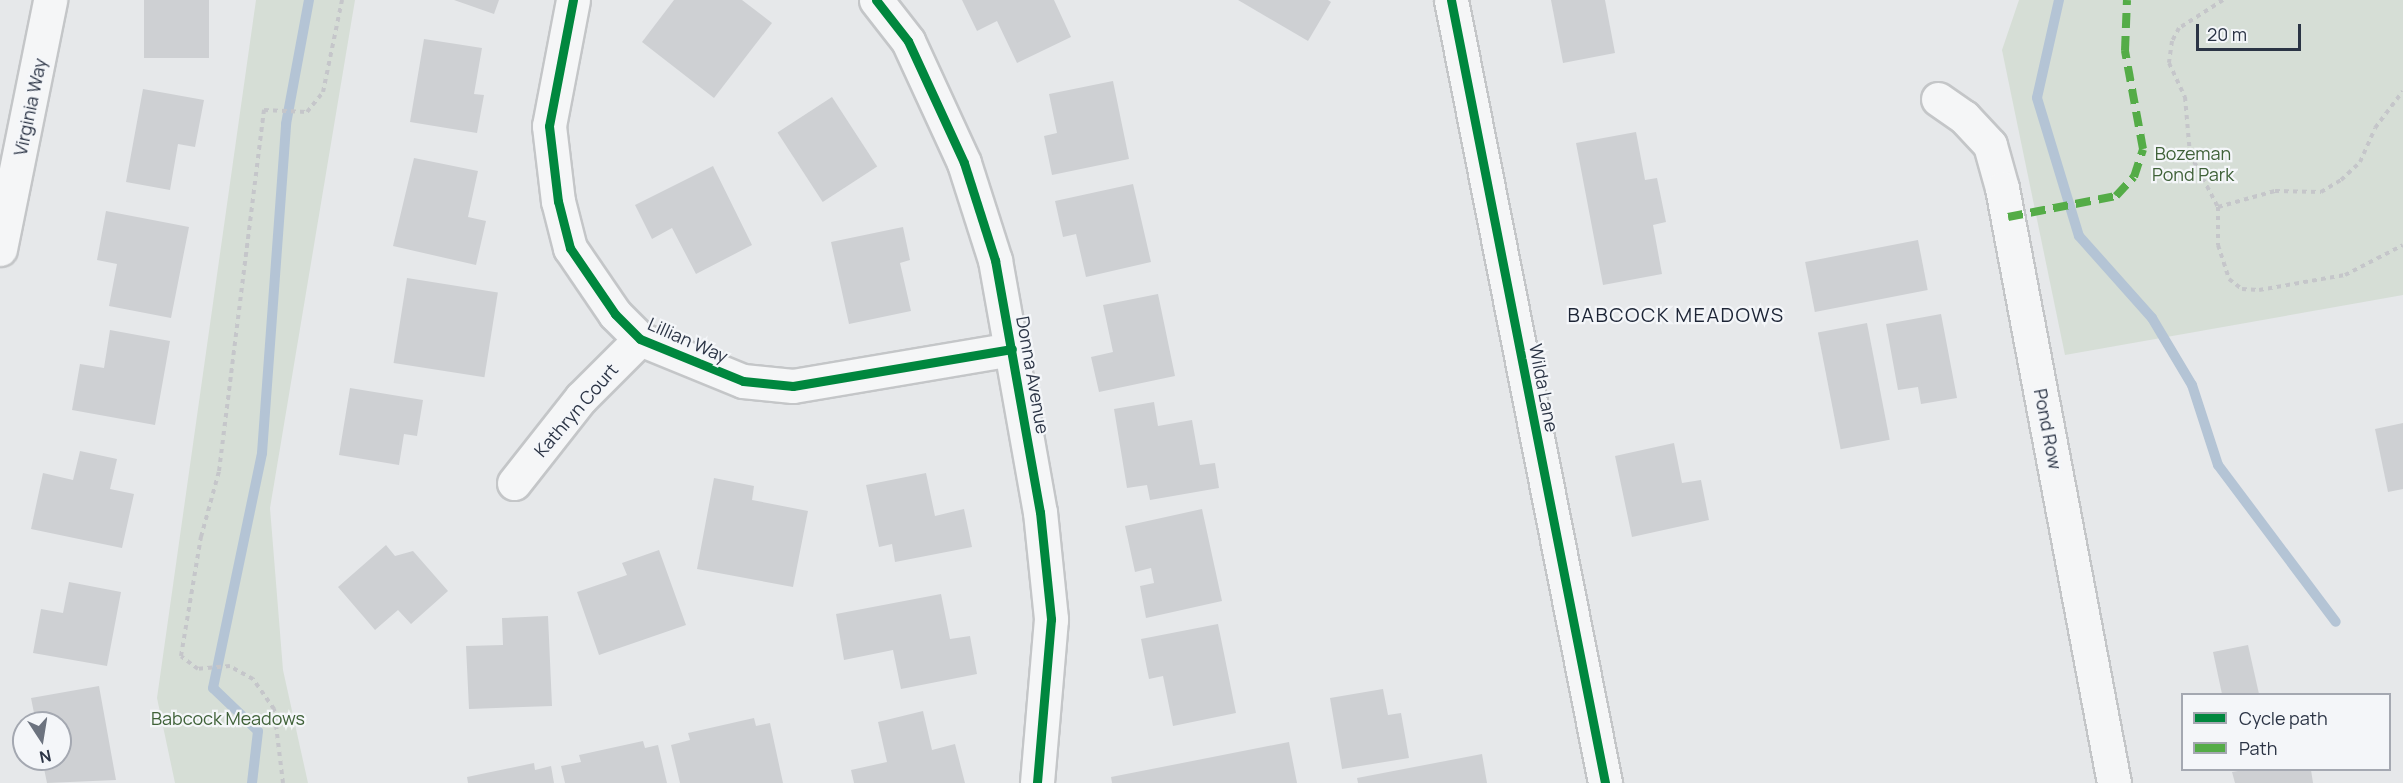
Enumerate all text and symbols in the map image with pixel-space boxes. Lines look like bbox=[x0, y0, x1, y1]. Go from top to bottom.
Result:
scale bar bbox=[2199, 12, 2304, 50]
text: 20 m bbox=[2207, 22, 2247, 46]
street label: Virginia Way bbox=[9, 56, 51, 158]
park label: Bozeman Pond Park bbox=[2152, 143, 2234, 186]
district label: BABCOCK MEADOWS bbox=[1567, 302, 1785, 326]
street label: Lillian Way bbox=[645, 313, 731, 367]
street label: Donna Avenue bbox=[1012, 314, 1054, 436]
street label: Wilda Lane bbox=[1525, 342, 1563, 434]
street label: Kathryn Court bbox=[530, 359, 622, 461]
street label: Pond Row bbox=[2030, 387, 2066, 471]
legend bbox=[2181, 693, 2391, 771]
text: Cycle path bbox=[2239, 706, 2328, 730]
park label: Babcock Meadows bbox=[151, 707, 305, 729]
north arrow bbox=[12, 711, 72, 771]
text: Path bbox=[2239, 736, 2277, 760]
text: N bbox=[37, 745, 53, 769]

